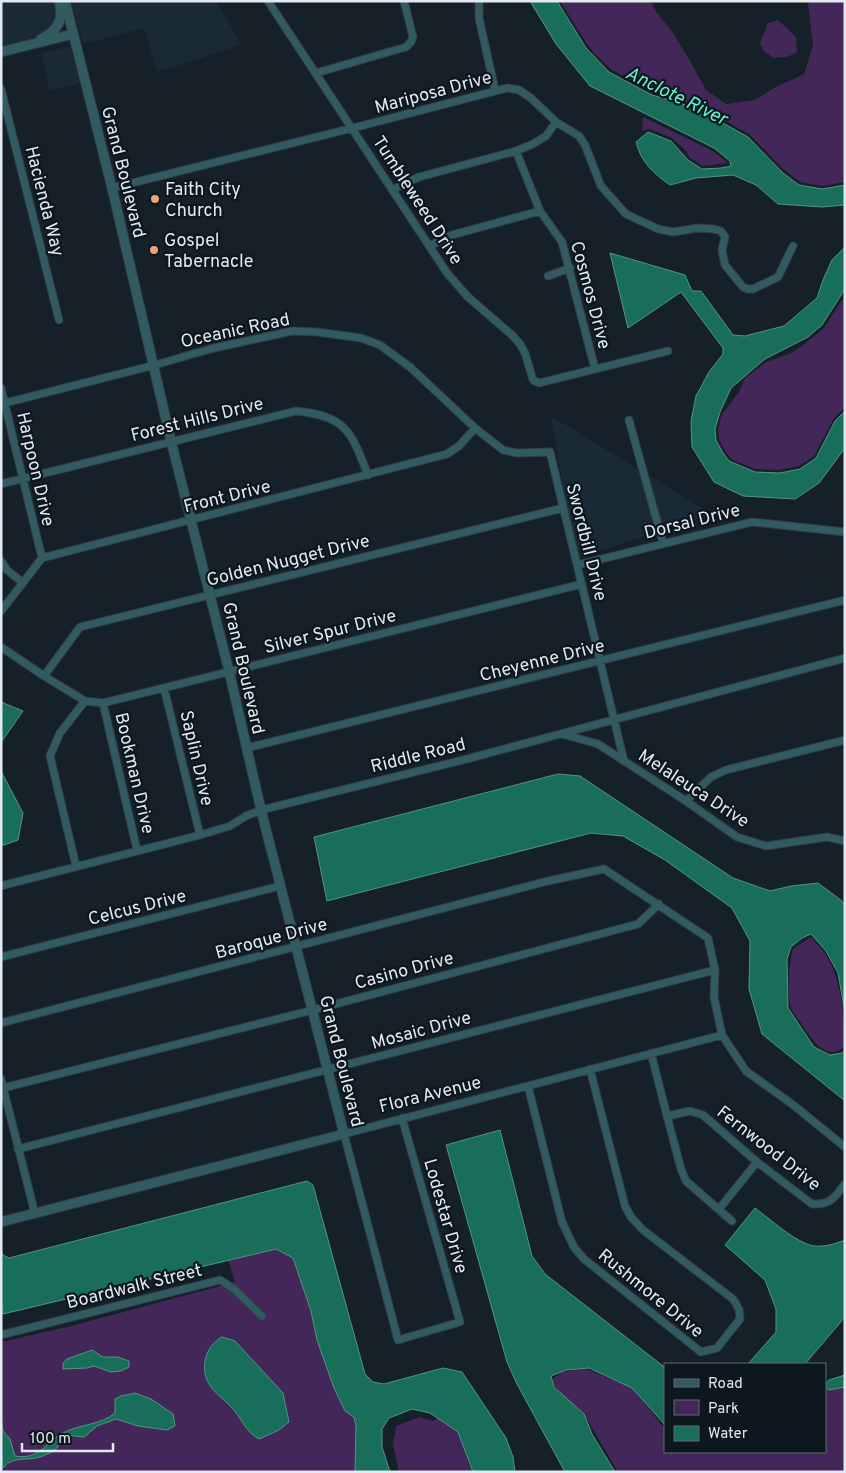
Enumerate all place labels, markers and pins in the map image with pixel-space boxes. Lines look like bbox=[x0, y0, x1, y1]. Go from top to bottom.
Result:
place label: Faith City Church bbox=[165, 179, 241, 223]
marker: Faith City Church bbox=[149, 193, 161, 205]
place label: Gospel Tabernacle bbox=[164, 230, 253, 274]
marker: Gospel Tabernacle bbox=[148, 244, 160, 256]

